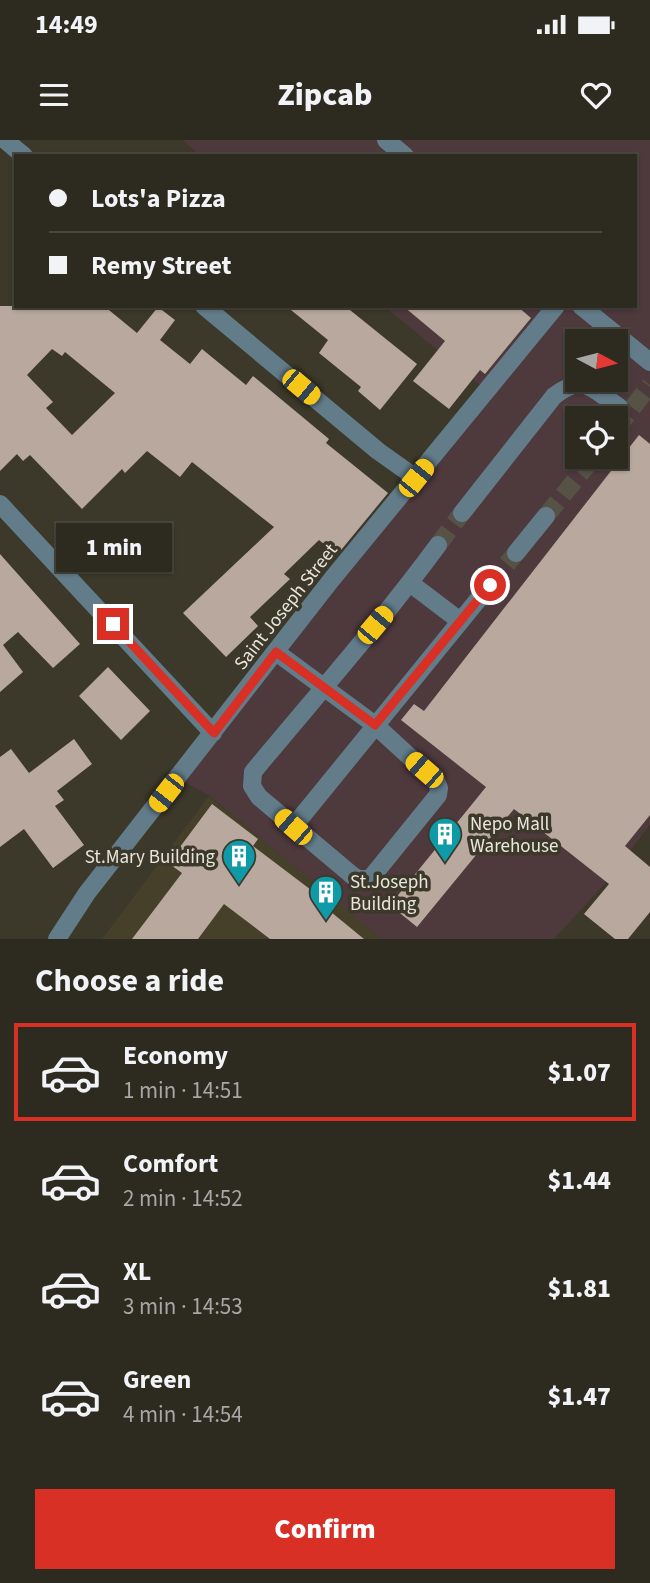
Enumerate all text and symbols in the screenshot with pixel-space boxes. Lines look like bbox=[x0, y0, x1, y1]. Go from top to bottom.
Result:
text: 14:49 bbox=[35, 6, 98, 43]
text: Zipcab bbox=[278, 72, 372, 118]
icon: menu bbox=[35, 76, 73, 114]
icon: heart bbox=[577, 76, 615, 114]
text: Lots'a Pizza bbox=[91, 180, 226, 217]
text: Remy Street bbox=[91, 247, 232, 284]
north arrow bbox=[565, 329, 628, 392]
map controls bbox=[565, 329, 628, 469]
car bbox=[279, 365, 324, 409]
button: locate bbox=[565, 406, 628, 469]
car bbox=[395, 455, 438, 501]
callout: 1 min bbox=[55, 522, 171, 572]
text: 1 min bbox=[86, 531, 142, 564]
street label: Saint Joseph Street bbox=[228, 537, 345, 676]
route start bbox=[474, 569, 506, 601]
car bbox=[354, 602, 397, 648]
route end bbox=[97, 608, 129, 640]
car bbox=[402, 748, 447, 792]
car bbox=[145, 770, 188, 816]
car bbox=[271, 805, 316, 849]
place label: Nepo Mall Warehouse bbox=[470, 811, 558, 860]
building icon: Nepo Mall Warehouse bbox=[426, 815, 464, 864]
building icon: St.Mary Building bbox=[220, 837, 258, 886]
place label: St.Mary Building bbox=[85, 844, 215, 871]
place label: St.Joseph Building bbox=[350, 869, 429, 918]
building icon: St.Joseph Building bbox=[307, 873, 345, 922]
text: Choose a ride bbox=[35, 958, 224, 1004]
text: Economy bbox=[123, 1037, 228, 1074]
icon: car bbox=[39, 1041, 102, 1104]
text: $1.07 bbox=[547, 1054, 611, 1091]
text: 1 min · 14:51 bbox=[123, 1074, 243, 1107]
text: Comfort bbox=[123, 1145, 218, 1182]
icon: car bbox=[39, 1149, 102, 1212]
text: $1.44 bbox=[547, 1162, 611, 1199]
text: 2 min · 14:52 bbox=[123, 1182, 243, 1215]
text: XL bbox=[123, 1253, 151, 1290]
icon: car bbox=[39, 1257, 102, 1320]
text: $1.81 bbox=[547, 1270, 611, 1307]
text: 3 min · 14:53 bbox=[123, 1290, 243, 1323]
text: Green bbox=[123, 1361, 191, 1398]
icon: car bbox=[39, 1365, 102, 1428]
text: $1.47 bbox=[547, 1378, 611, 1415]
text: 4 min · 14:54 bbox=[123, 1398, 243, 1431]
button: Confirm bbox=[35, 1489, 615, 1569]

